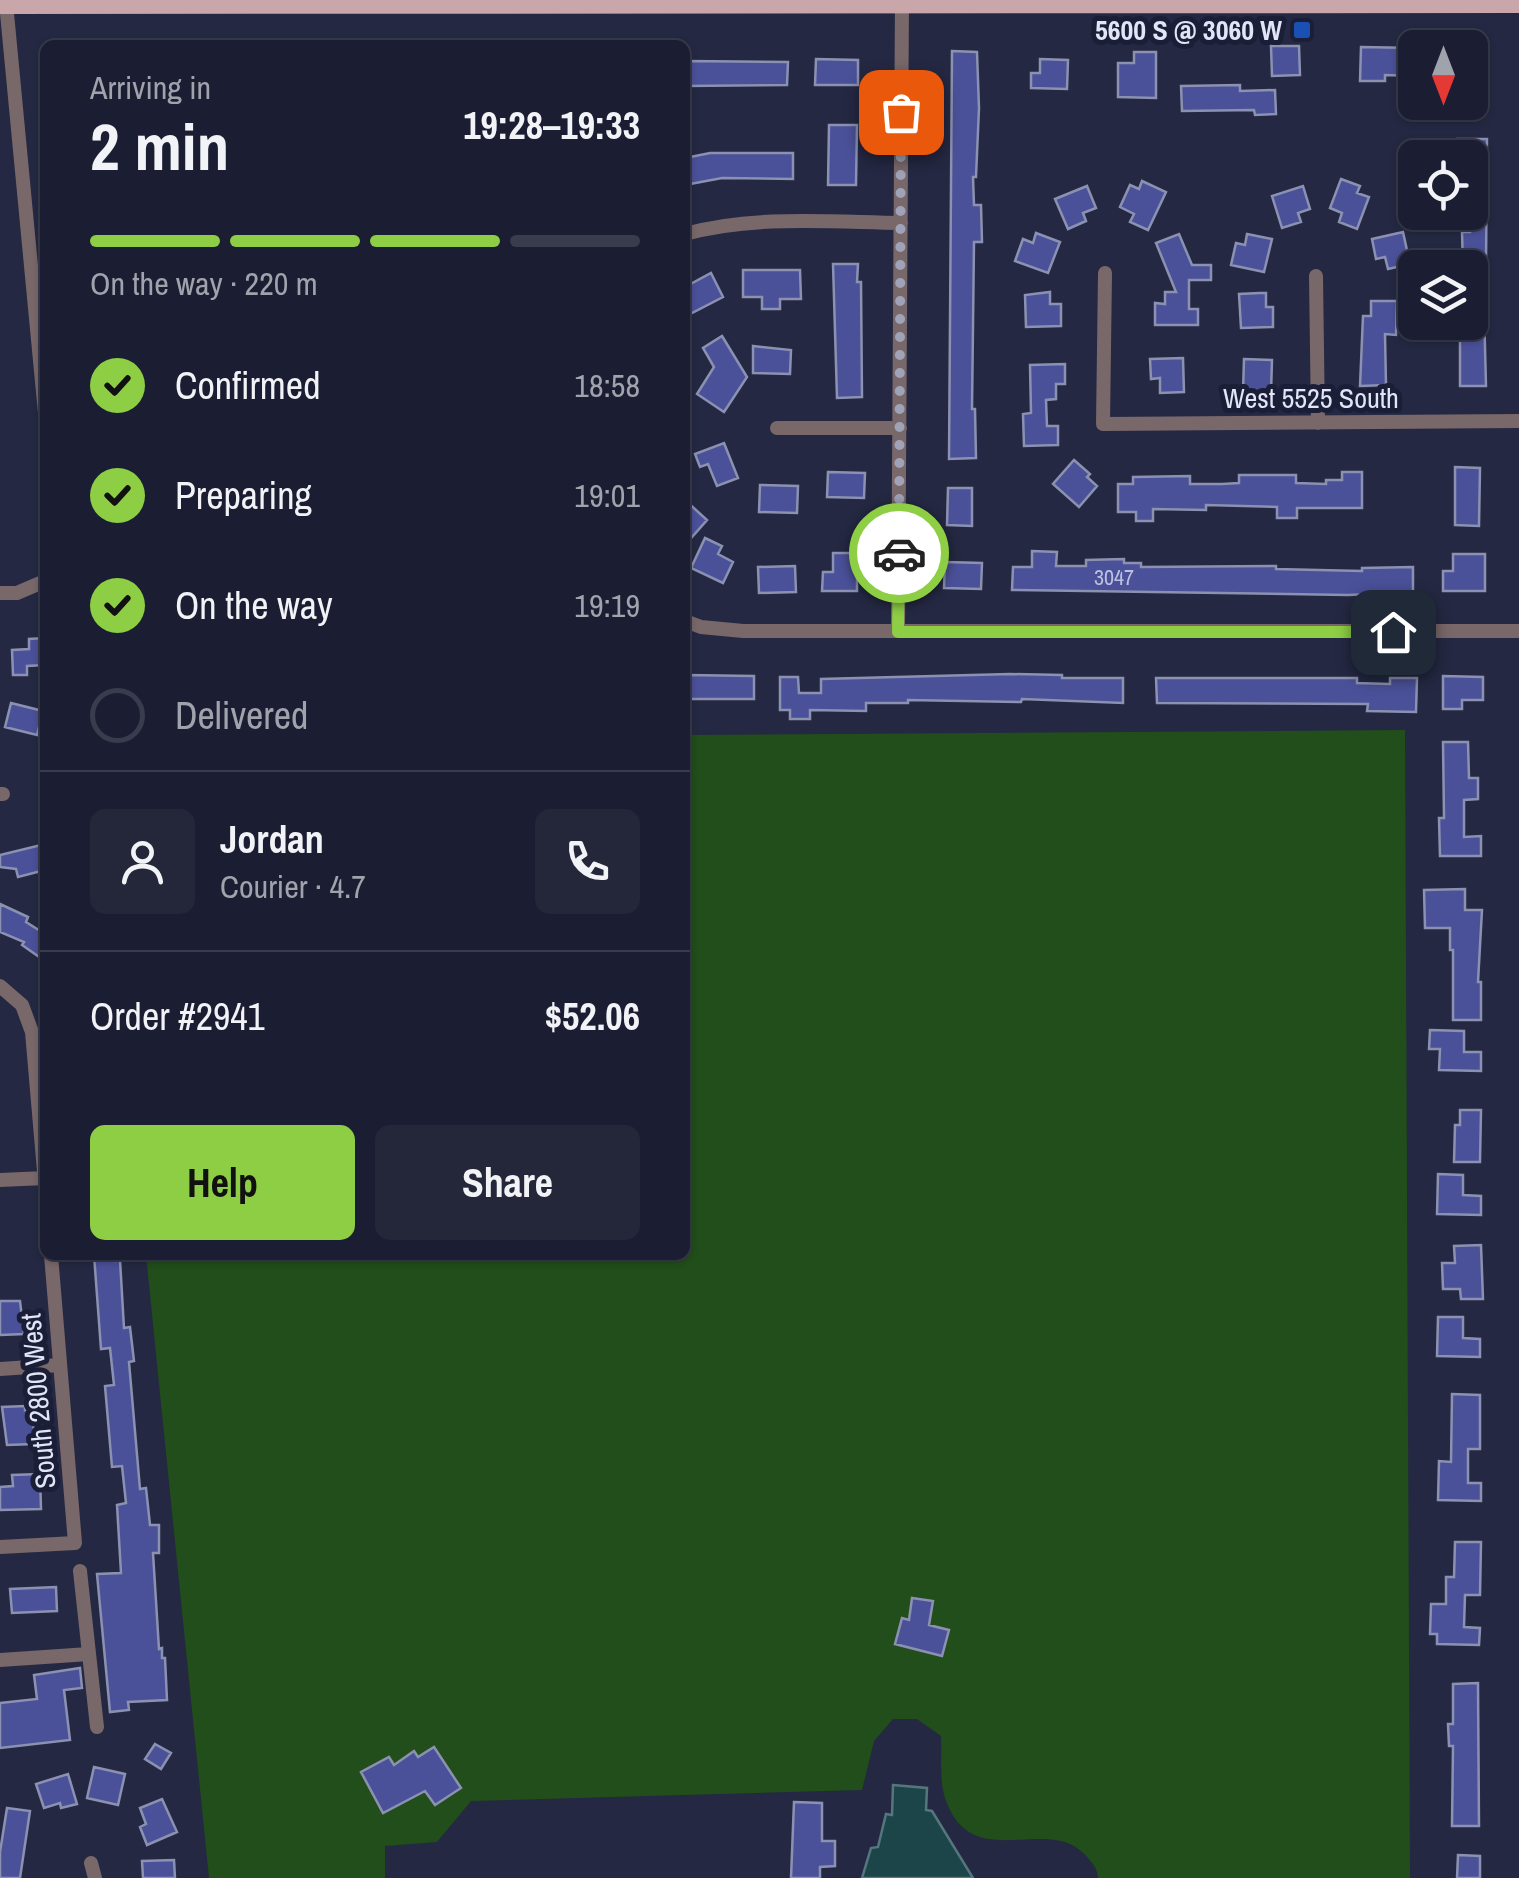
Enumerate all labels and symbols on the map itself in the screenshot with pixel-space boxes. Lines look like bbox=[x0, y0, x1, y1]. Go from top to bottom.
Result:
place label: 5600 S @ 3060 W bbox=[1095, 11, 1282, 49]
marker: 5600 S @ 3060 W bbox=[1291, 19, 1313, 41]
north arrow bbox=[1398, 30, 1488, 120]
pin bbox=[859, 70, 944, 155]
street label: West 5525 South bbox=[1223, 379, 1399, 417]
courier bbox=[849, 503, 949, 603]
house number: 3047 bbox=[1094, 562, 1134, 592]
pin bbox=[1351, 590, 1436, 675]
street label: South 2800 West bbox=[11, 1312, 65, 1490]

